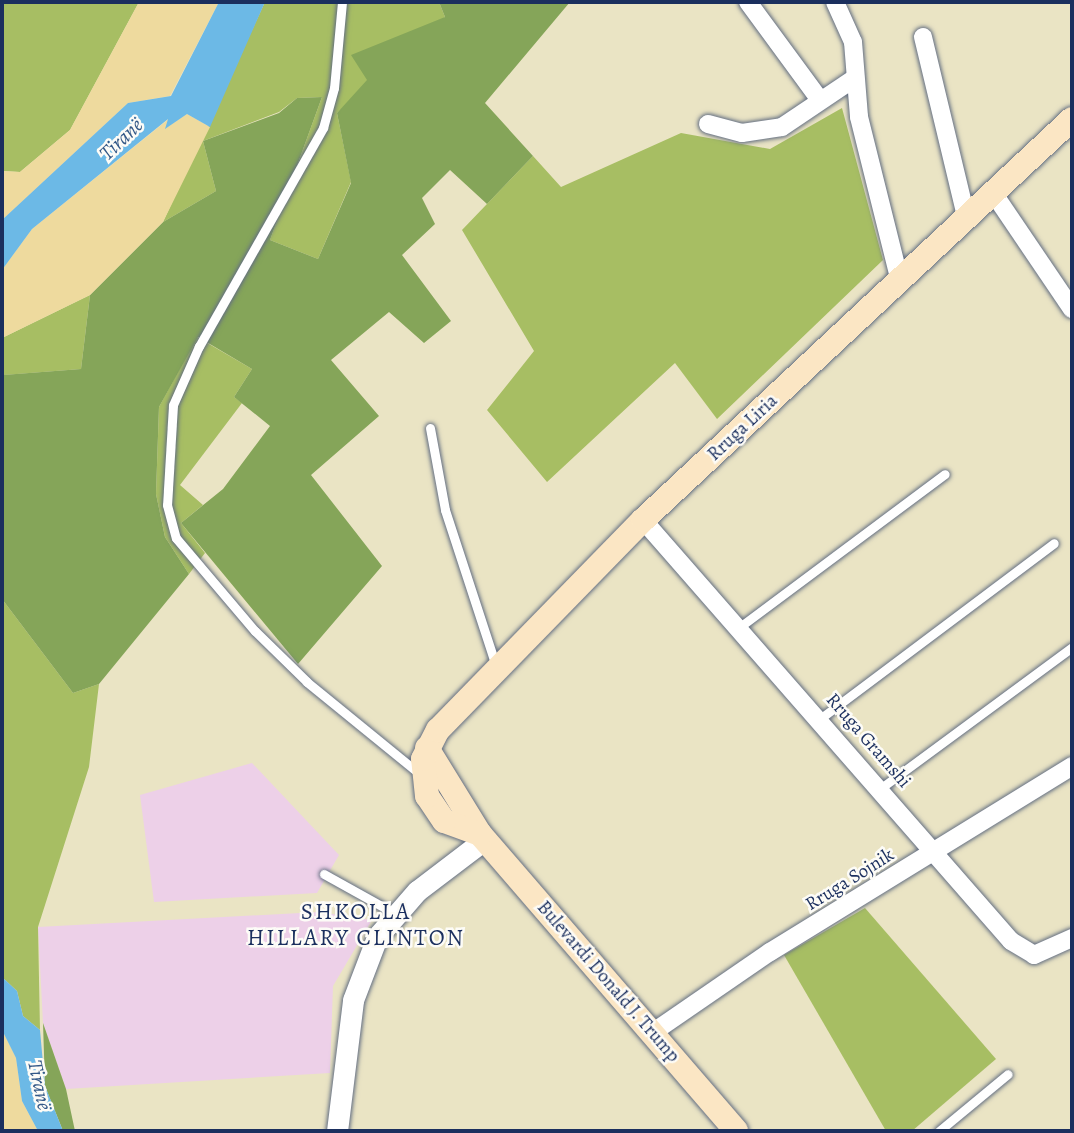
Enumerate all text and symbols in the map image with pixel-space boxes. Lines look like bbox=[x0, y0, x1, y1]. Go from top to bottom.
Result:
water label: Tiranë bbox=[94, 112, 148, 166]
street label: Rruga Liria bbox=[703, 390, 783, 466]
street label: Rruga Gramshi bbox=[821, 689, 915, 793]
street label: Rruga Sojnik bbox=[802, 844, 898, 916]
street label: Bulevardi Donald J. Trump bbox=[532, 897, 684, 1067]
district label: SHKOLLA HILLARY CLINTON bbox=[249, 898, 463, 952]
water label: Tiranë bbox=[22, 1058, 58, 1112]

